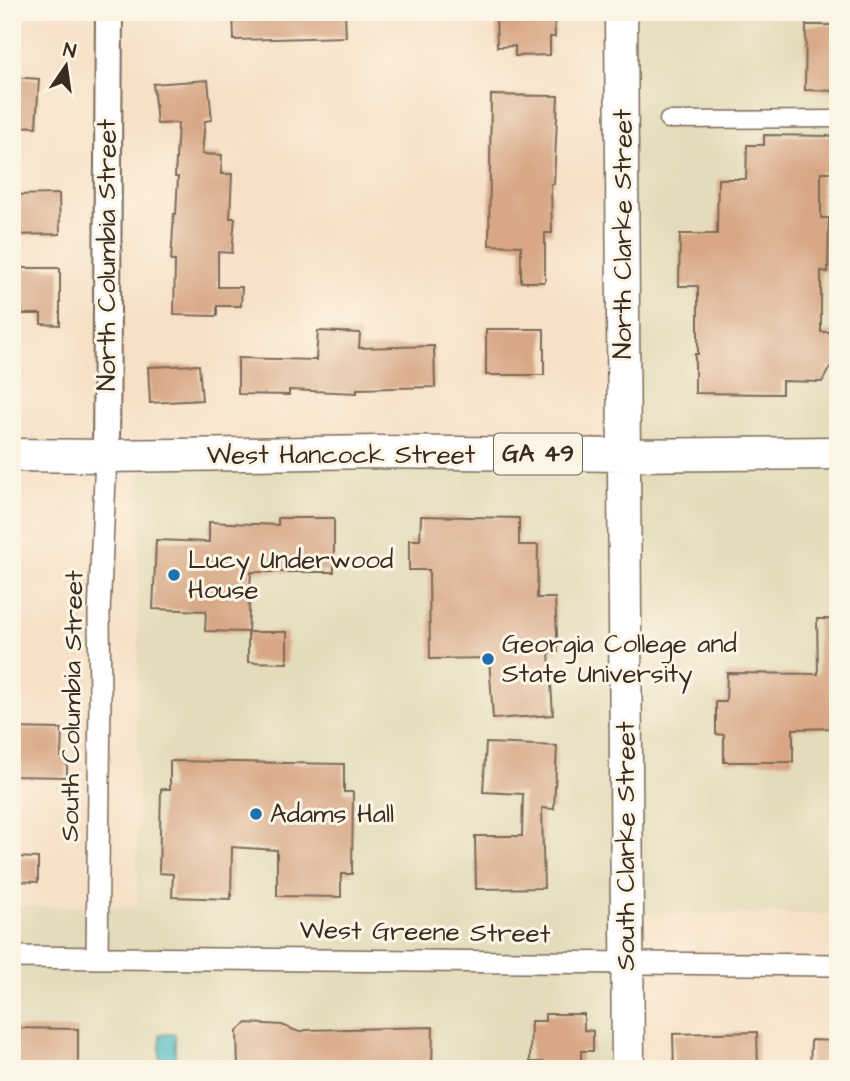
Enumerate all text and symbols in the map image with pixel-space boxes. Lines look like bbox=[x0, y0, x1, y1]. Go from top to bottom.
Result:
north arrow bbox=[32, 32, 102, 102]
text: N bbox=[61, 36, 78, 65]
street label: North Clarke Street bbox=[605, 109, 641, 359]
street label: North Columbia Street bbox=[89, 119, 125, 391]
road number: GA 49 bbox=[494, 434, 582, 475]
street label: West Hancock Street bbox=[207, 437, 476, 473]
place label: Lucy Underwood House bbox=[188, 542, 393, 608]
marker: Lucy Underwood House bbox=[166, 567, 182, 583]
street label: South Columbia Street bbox=[52, 570, 92, 842]
place label: Georgia College and State University bbox=[502, 626, 737, 694]
marker: Georgia College and State University bbox=[480, 651, 496, 667]
street label: South Clarke Street bbox=[608, 721, 644, 971]
place label: Adams Hall bbox=[270, 796, 394, 832]
marker: Adams Hall bbox=[248, 806, 264, 822]
street label: West Greene Street bbox=[299, 912, 551, 952]

